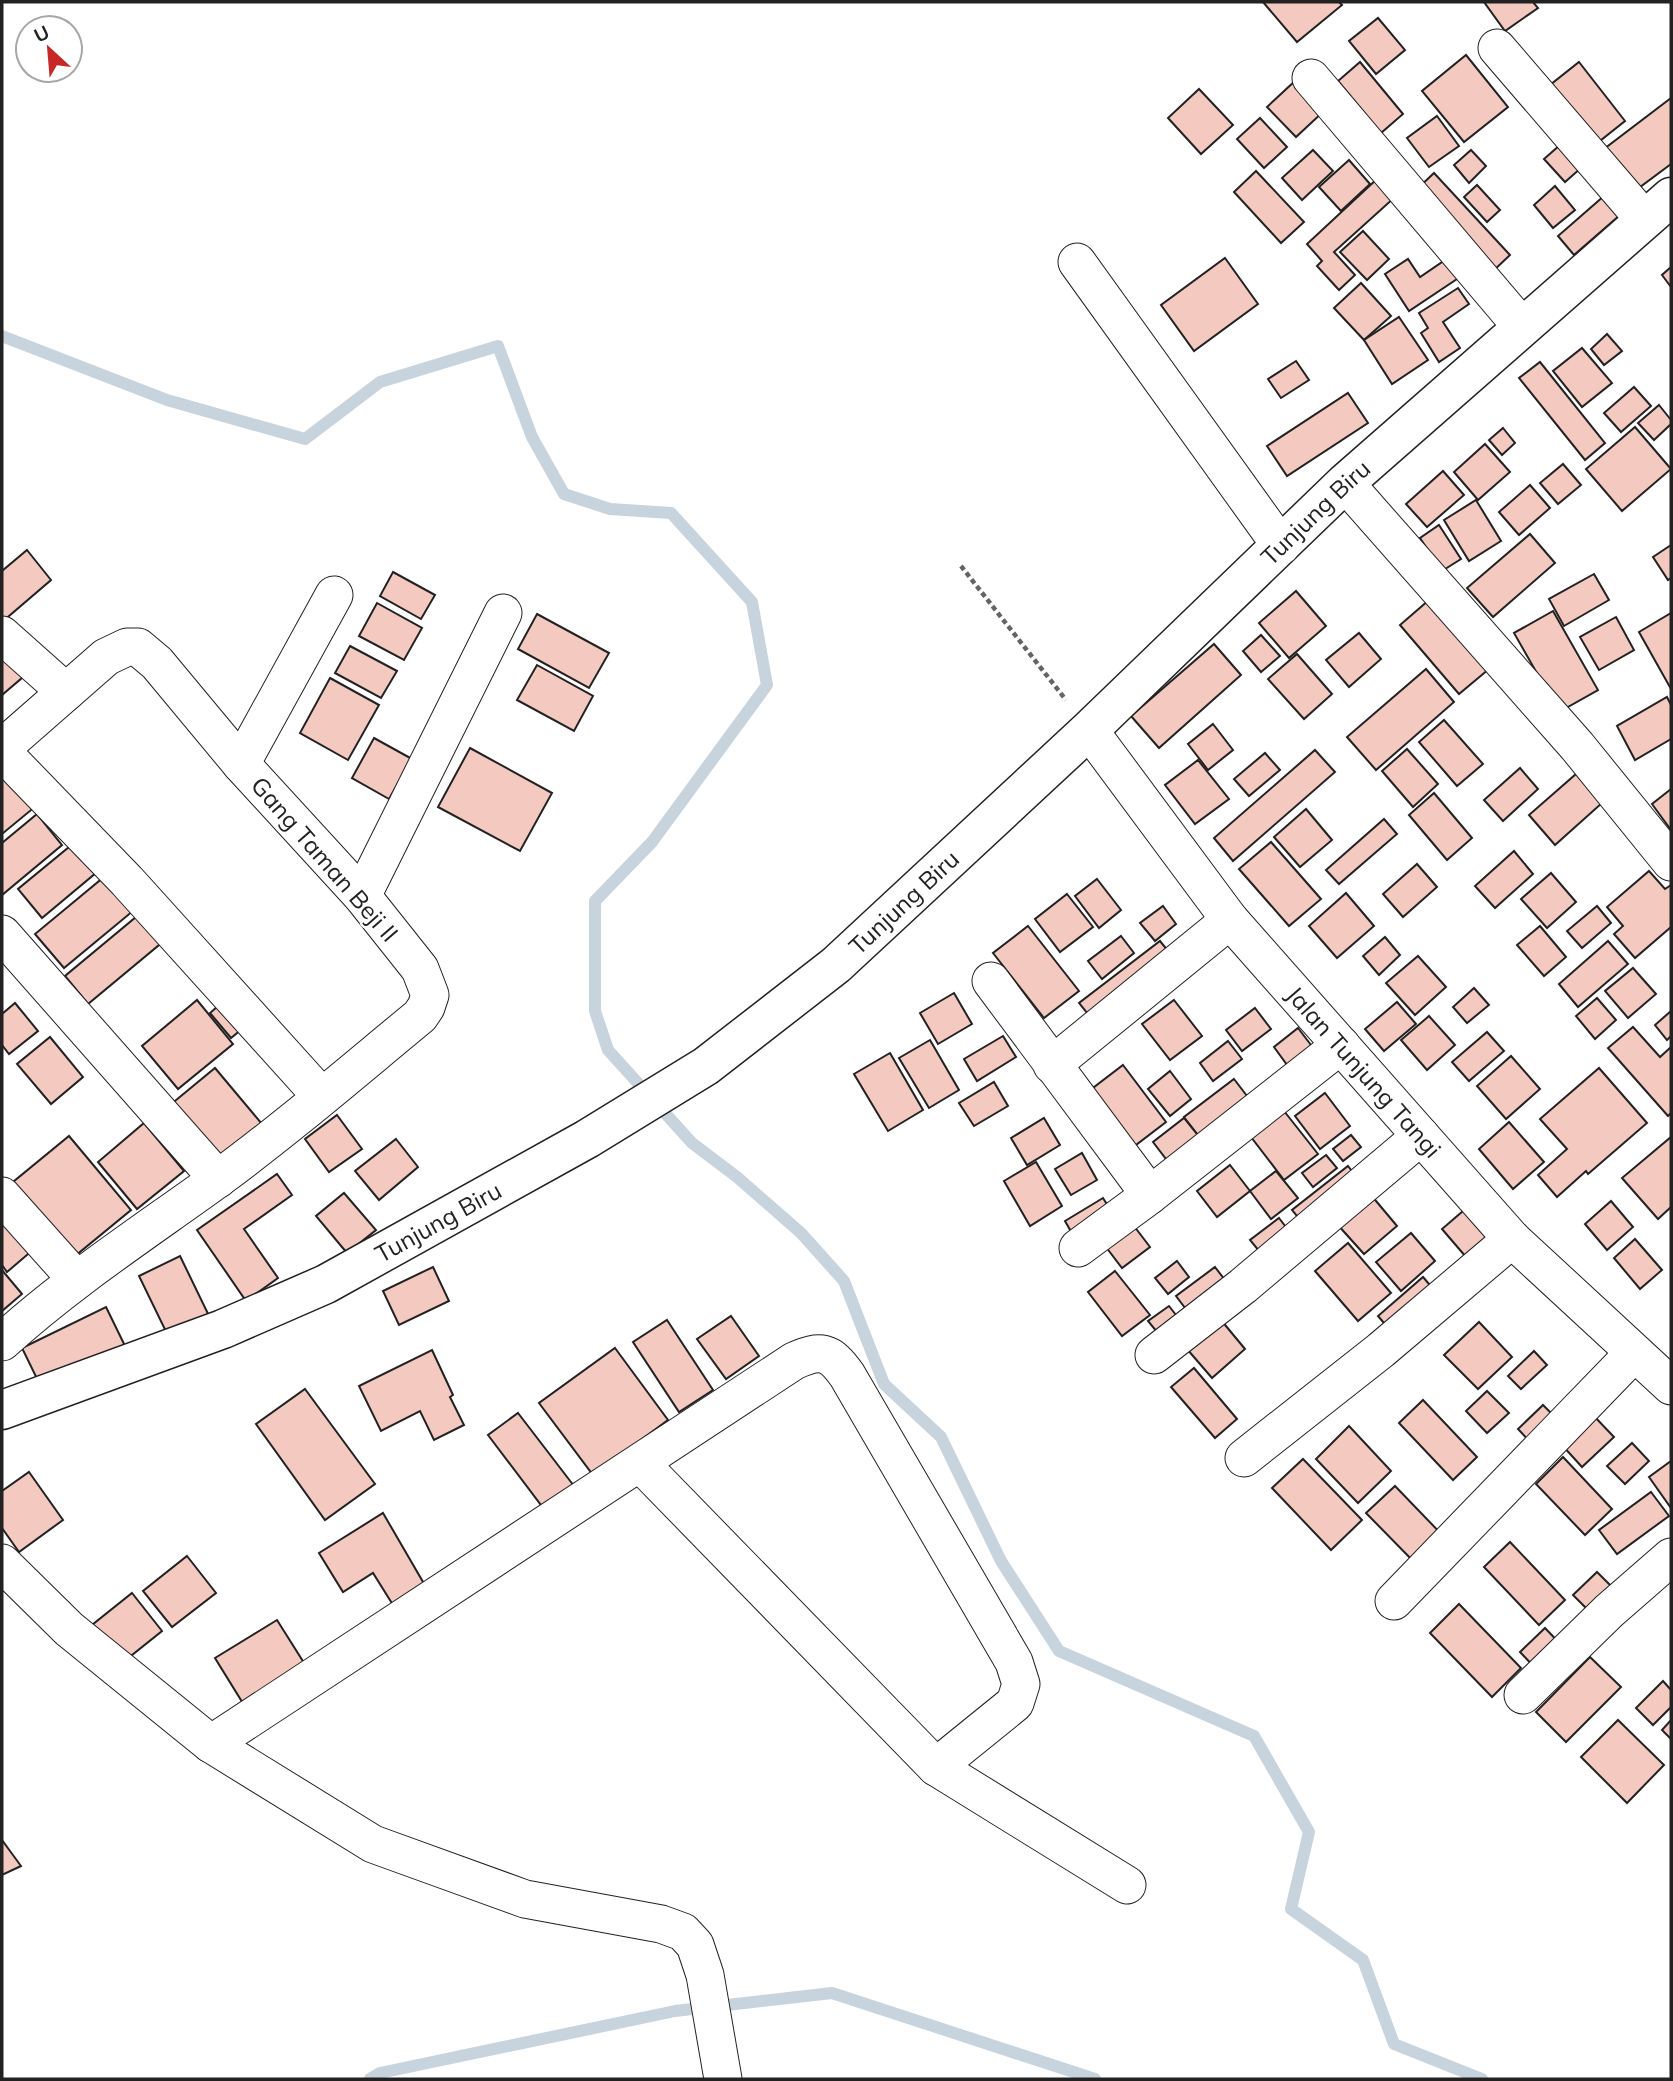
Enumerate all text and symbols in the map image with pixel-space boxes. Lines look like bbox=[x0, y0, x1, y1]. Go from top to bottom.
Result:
north arrow bbox=[14, 14, 84, 84]
text: U bbox=[30, 20, 53, 48]
street label: Tunjung Biru bbox=[1254, 453, 1376, 571]
street label: Gang Taman Beji II bbox=[245, 770, 405, 948]
street label: Tunjung Biru bbox=[842, 844, 965, 961]
street label: Jalan Tunjung Tangi bbox=[1280, 980, 1448, 1164]
street label: Tunjung Biru bbox=[370, 1175, 506, 1269]

